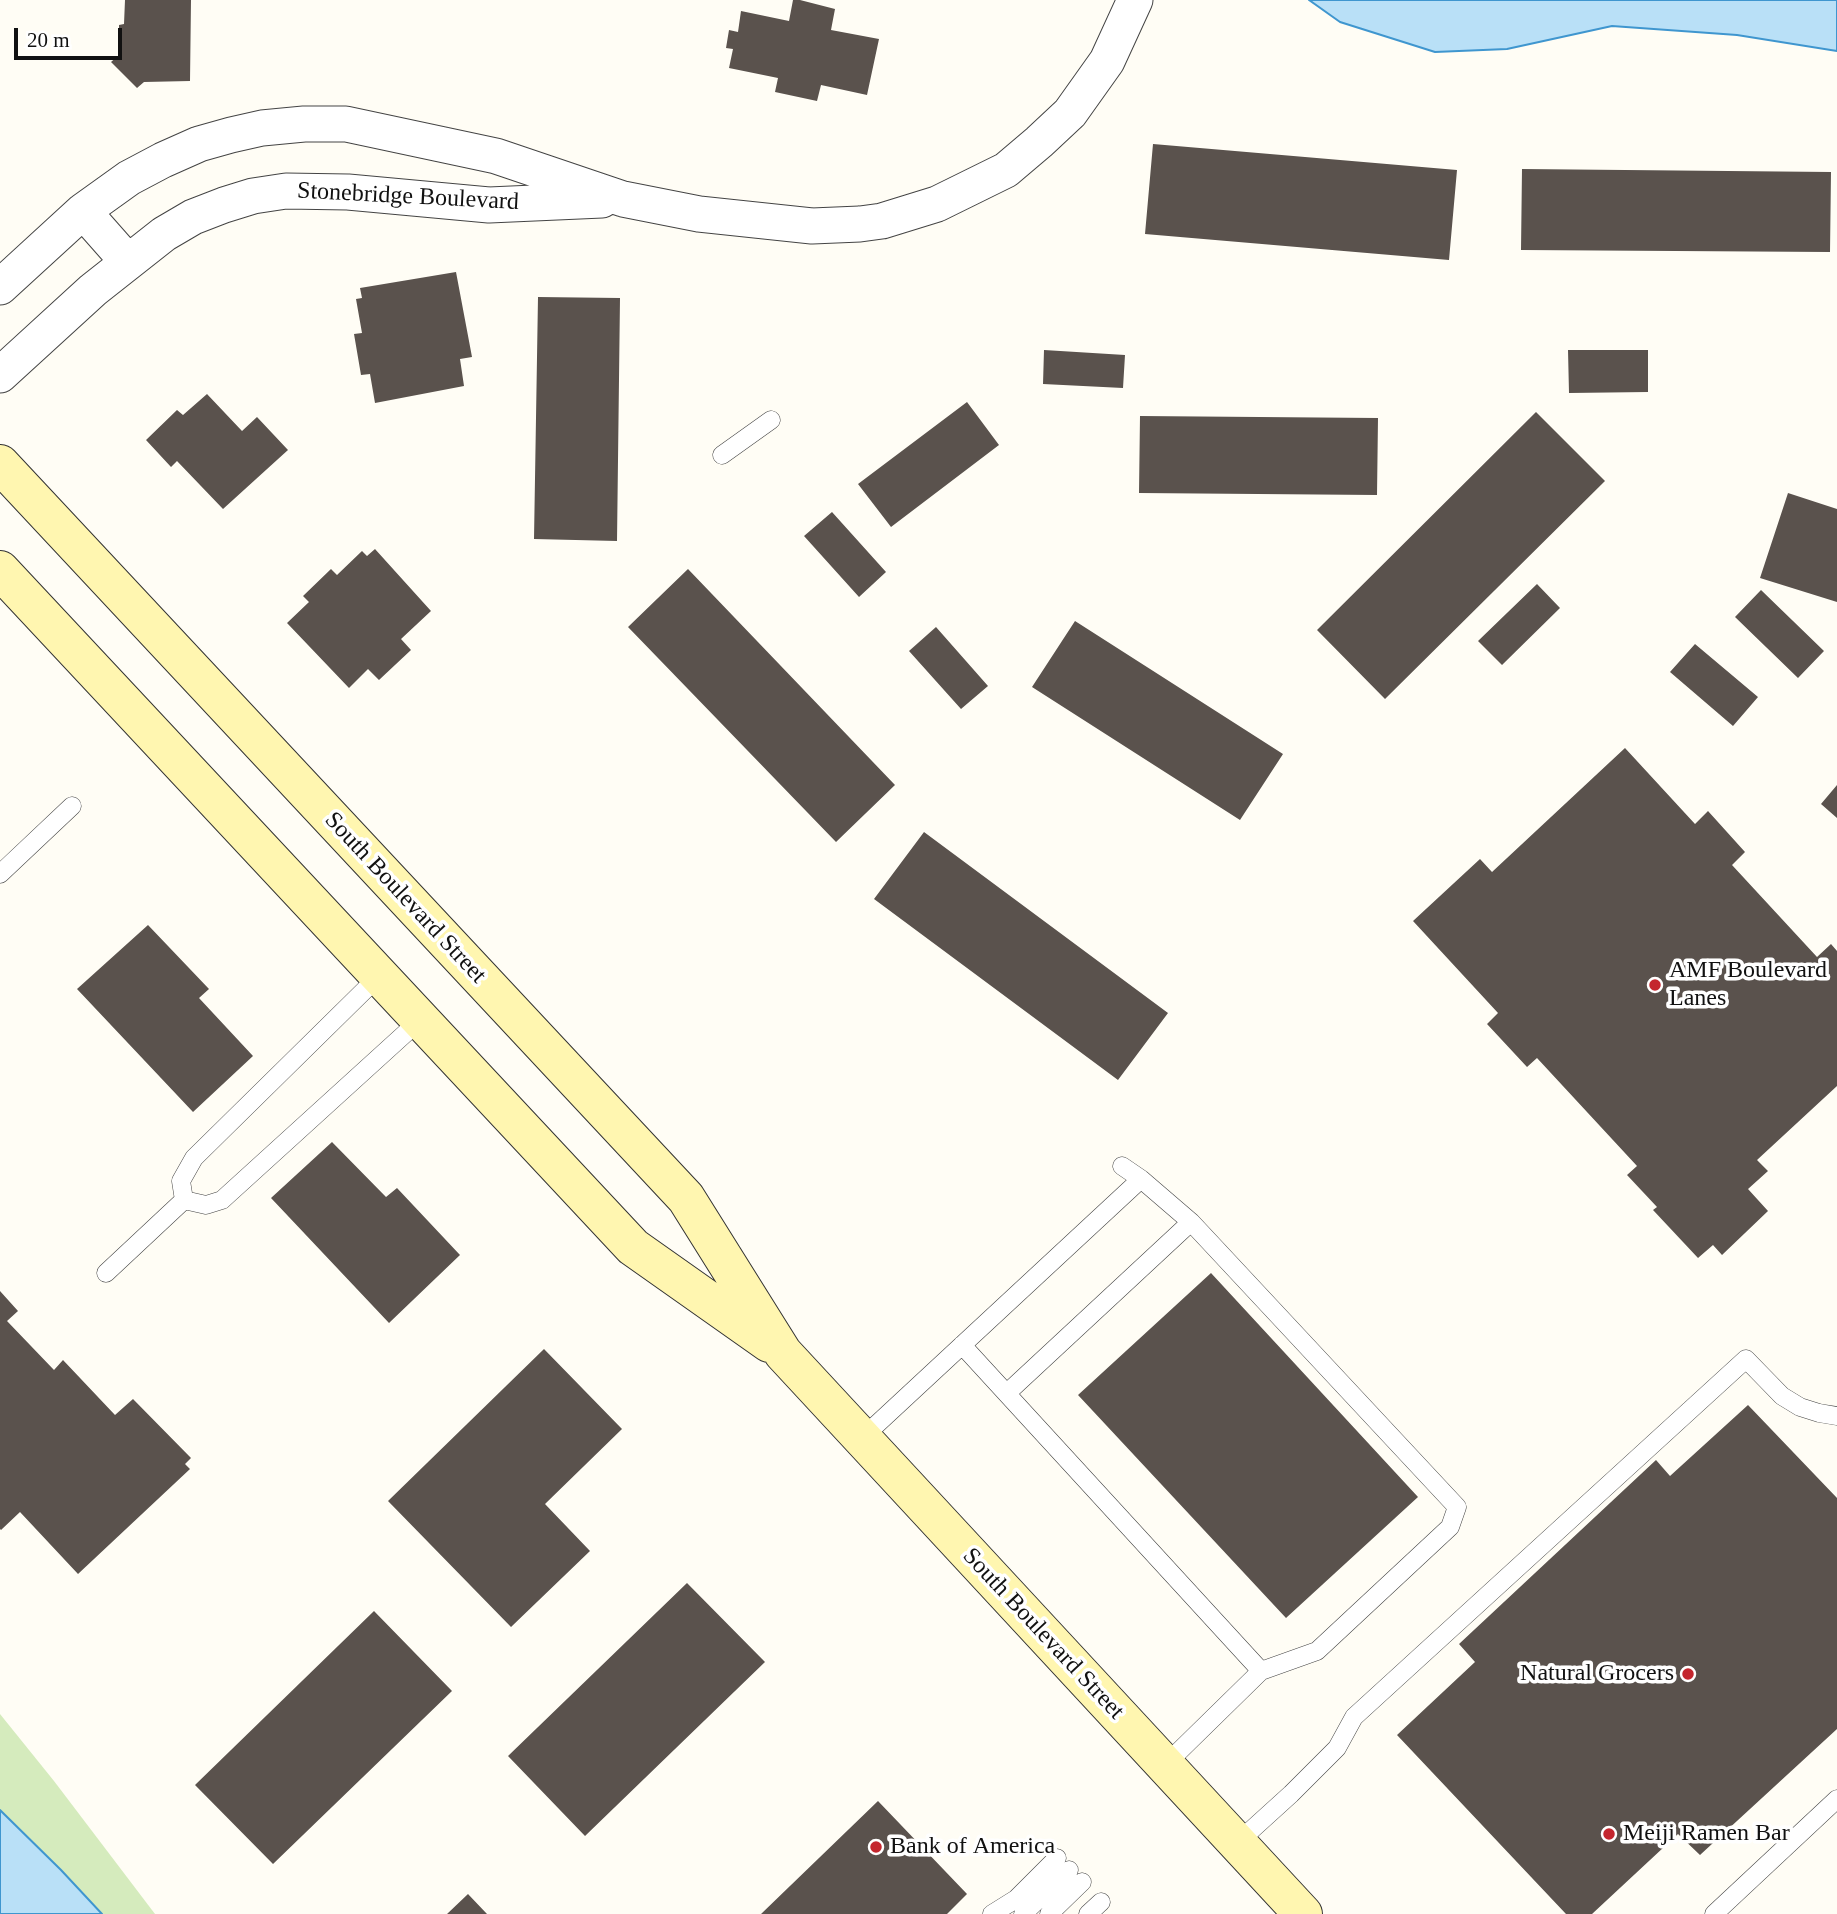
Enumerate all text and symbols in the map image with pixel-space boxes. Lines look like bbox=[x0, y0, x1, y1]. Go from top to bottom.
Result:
scale bar bbox=[18, 14, 126, 58]
text: 20 m bbox=[27, 28, 70, 52]
street label: Stonebridge Boulevard bbox=[296, 177, 520, 217]
street label: South Boulevard Street bbox=[318, 806, 492, 990]
place label: AMF Boulevard Lanes bbox=[1669, 957, 1827, 1013]
marker: AMF Boulevard Lanes bbox=[1647, 977, 1663, 993]
street label: South Boulevard Street bbox=[956, 1542, 1130, 1726]
place label: Natural Grocers bbox=[1520, 1660, 1674, 1688]
marker: Natural Grocers bbox=[1680, 1666, 1696, 1682]
place label: Meiji Ramen Bar bbox=[1623, 1820, 1790, 1848]
marker: Meiji Ramen Bar bbox=[1601, 1826, 1617, 1842]
place label: Bank of America bbox=[890, 1833, 1055, 1861]
marker: Bank of America bbox=[868, 1839, 884, 1855]

